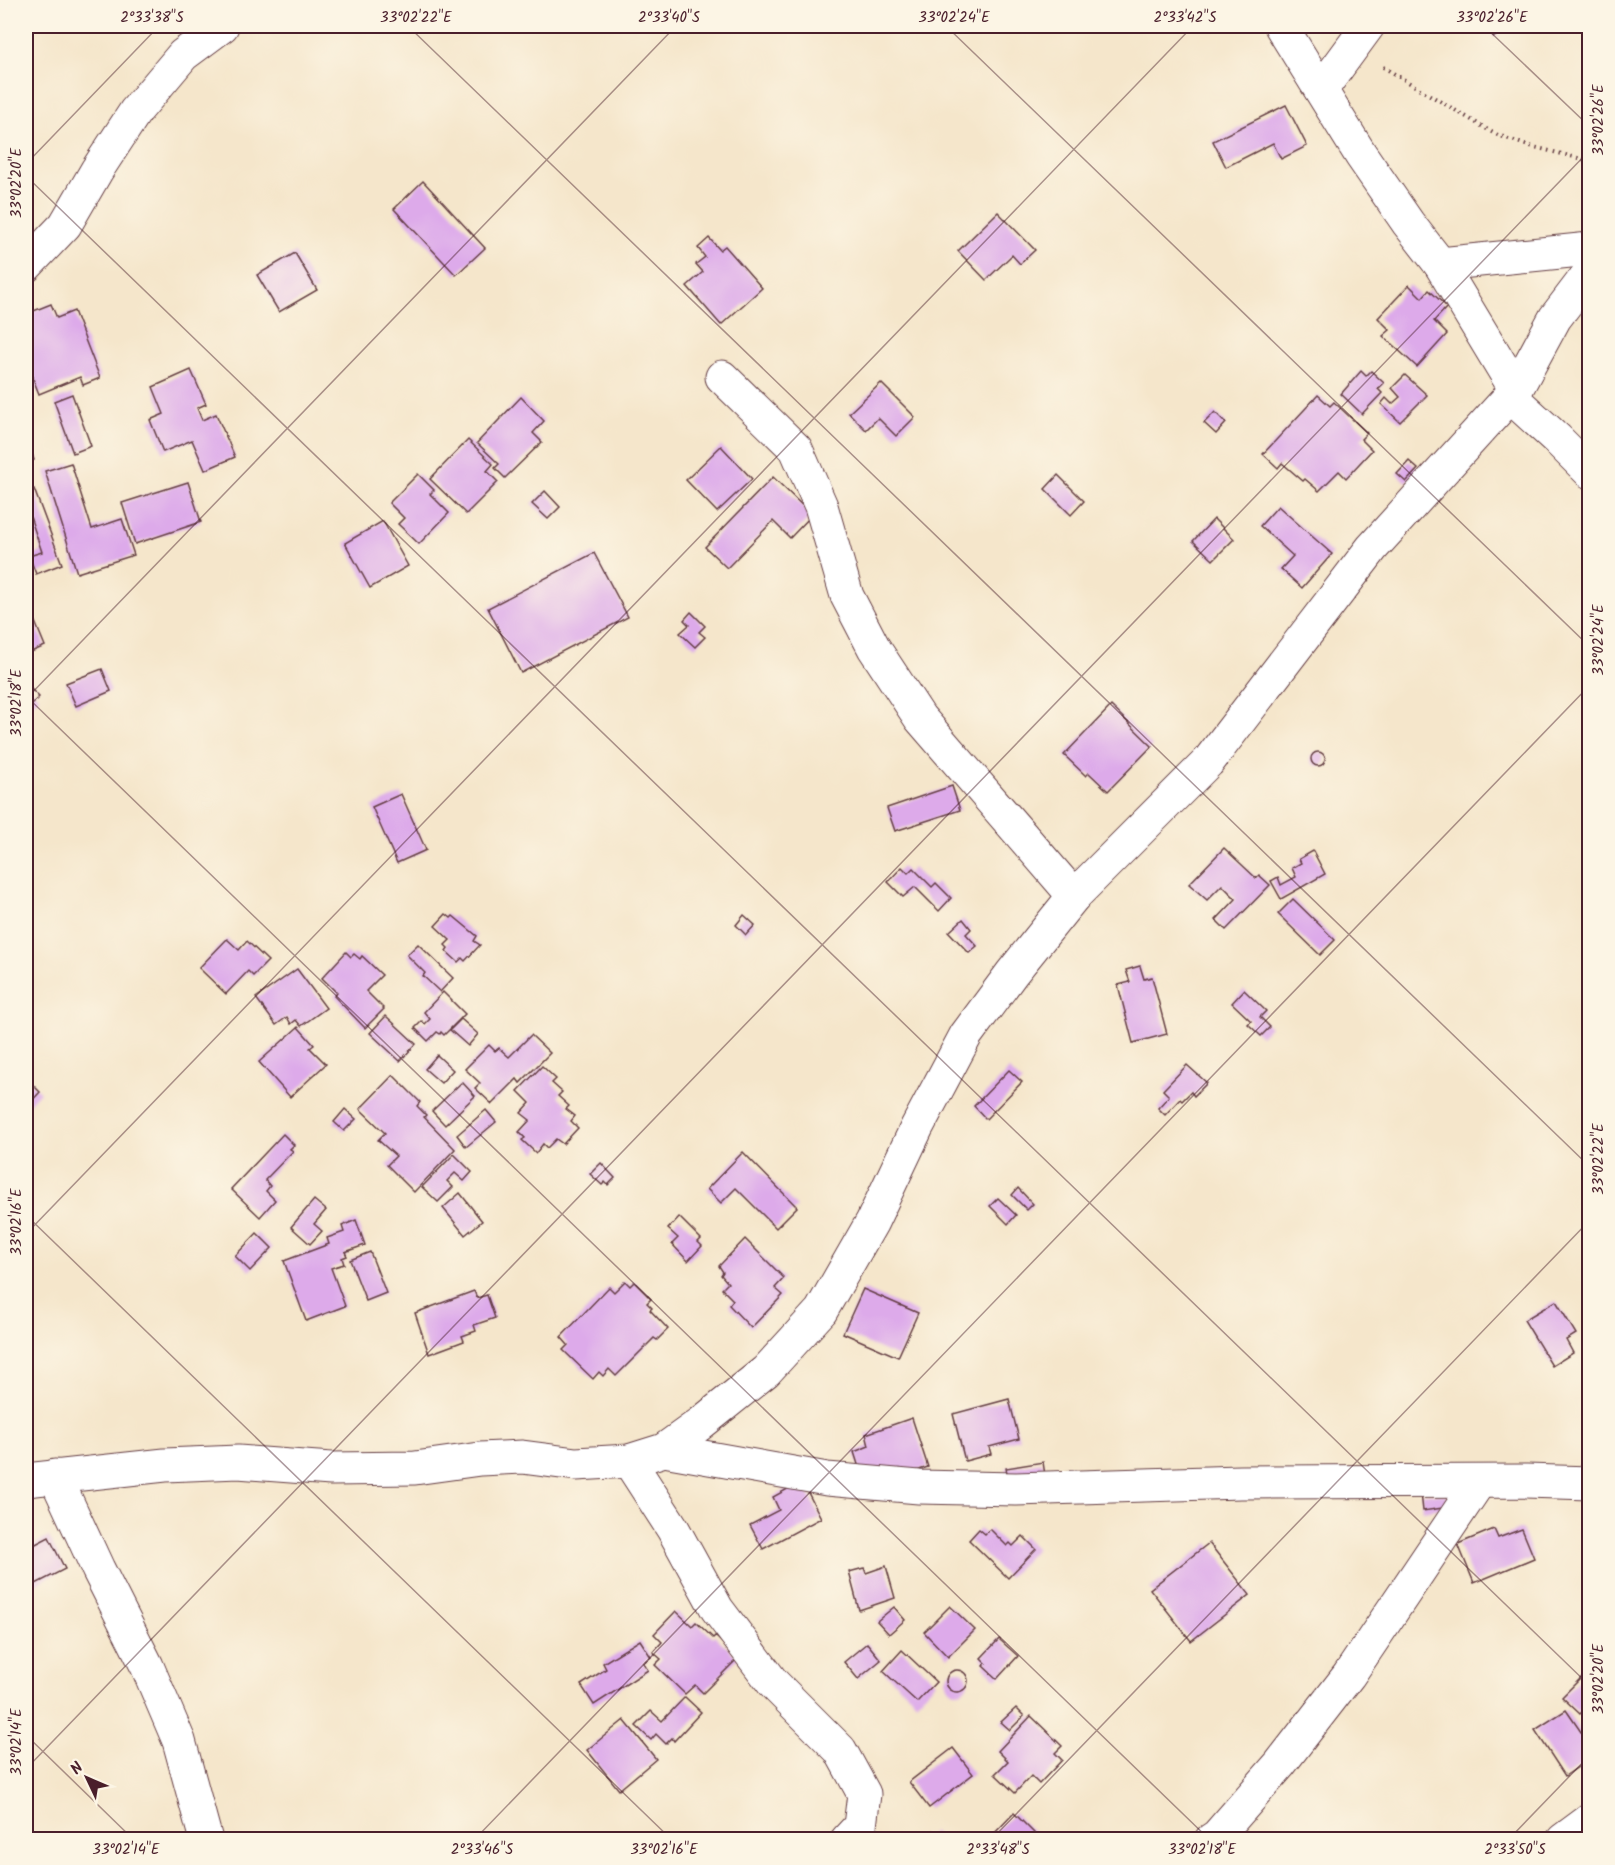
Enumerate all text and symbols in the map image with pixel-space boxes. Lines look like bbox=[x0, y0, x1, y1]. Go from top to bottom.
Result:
text: 2°33'38"S bbox=[120, 6, 184, 30]
text: 33°02'22"E bbox=[380, 6, 453, 30]
text: 2°33'40"S bbox=[638, 6, 700, 30]
text: 33°02'24"E bbox=[918, 6, 991, 30]
text: 2°33'42"S bbox=[1153, 6, 1217, 30]
text: 33°02'26"E bbox=[1456, 6, 1529, 30]
text: 33°02'26"E bbox=[1587, 83, 1611, 156]
text: 33°02'20"E bbox=[5, 146, 29, 218]
text: 33°02'24"E bbox=[1587, 603, 1611, 676]
text: 33°02'18"E bbox=[5, 668, 29, 737]
text: 33°02'22"E bbox=[1587, 1122, 1611, 1195]
text: 33°02'16"E bbox=[5, 1187, 29, 1256]
text: 33°02'20"E bbox=[1587, 1642, 1611, 1714]
text: 33°02'14"E bbox=[5, 1707, 29, 1776]
north arrow bbox=[57, 1748, 117, 1808]
text: N bbox=[65, 1756, 90, 1781]
text: 33°02'14"E bbox=[92, 1838, 161, 1862]
text: 2°33'46"S bbox=[451, 1838, 513, 1862]
text: 33°02'16"E bbox=[630, 1838, 699, 1862]
text: 2°33'48"S bbox=[966, 1838, 1030, 1862]
text: 33°02'18"E bbox=[1168, 1838, 1237, 1862]
text: 2°33'50"S bbox=[1484, 1838, 1546, 1862]

